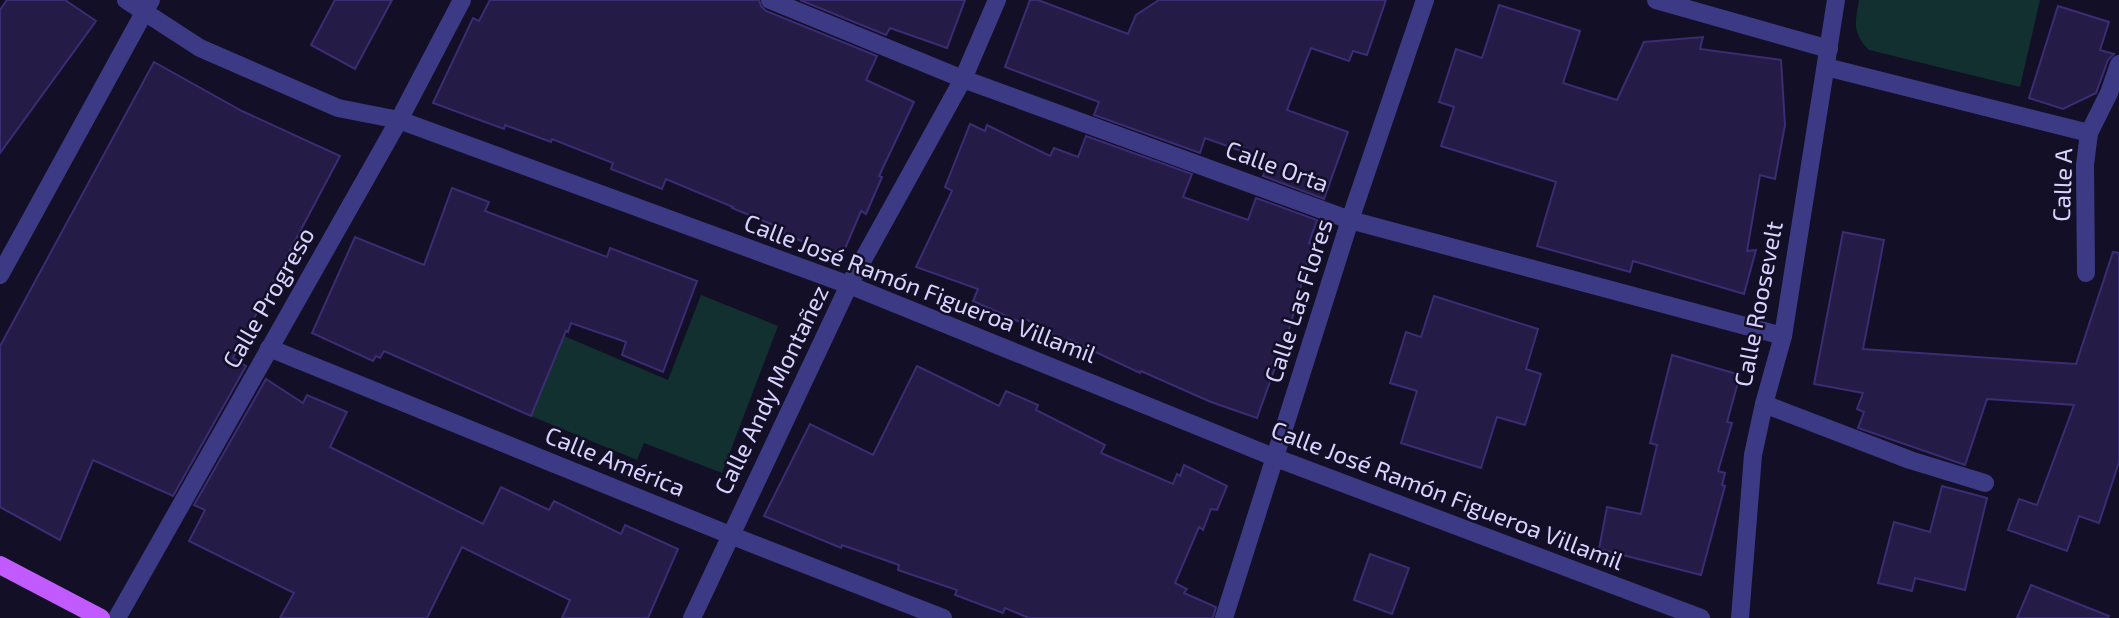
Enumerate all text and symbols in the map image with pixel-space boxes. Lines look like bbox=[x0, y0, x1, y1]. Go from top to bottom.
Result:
street label: Calle Orta bbox=[1222, 134, 1333, 198]
street label: Calle A bbox=[2046, 148, 2077, 222]
street label: Calle José Ramón Figueroa Villamil bbox=[740, 207, 1101, 368]
street label: Calle Las Flores bbox=[1257, 215, 1338, 386]
street label: Calle Roosevelt bbox=[1727, 219, 1788, 389]
street label: Calle Progreso bbox=[216, 222, 320, 373]
street label: Calle Andy Montañez bbox=[707, 280, 834, 499]
street label: Calle José Ramón Figueroa Villamil bbox=[1267, 414, 1628, 575]
street label: Calle América bbox=[541, 419, 690, 502]

